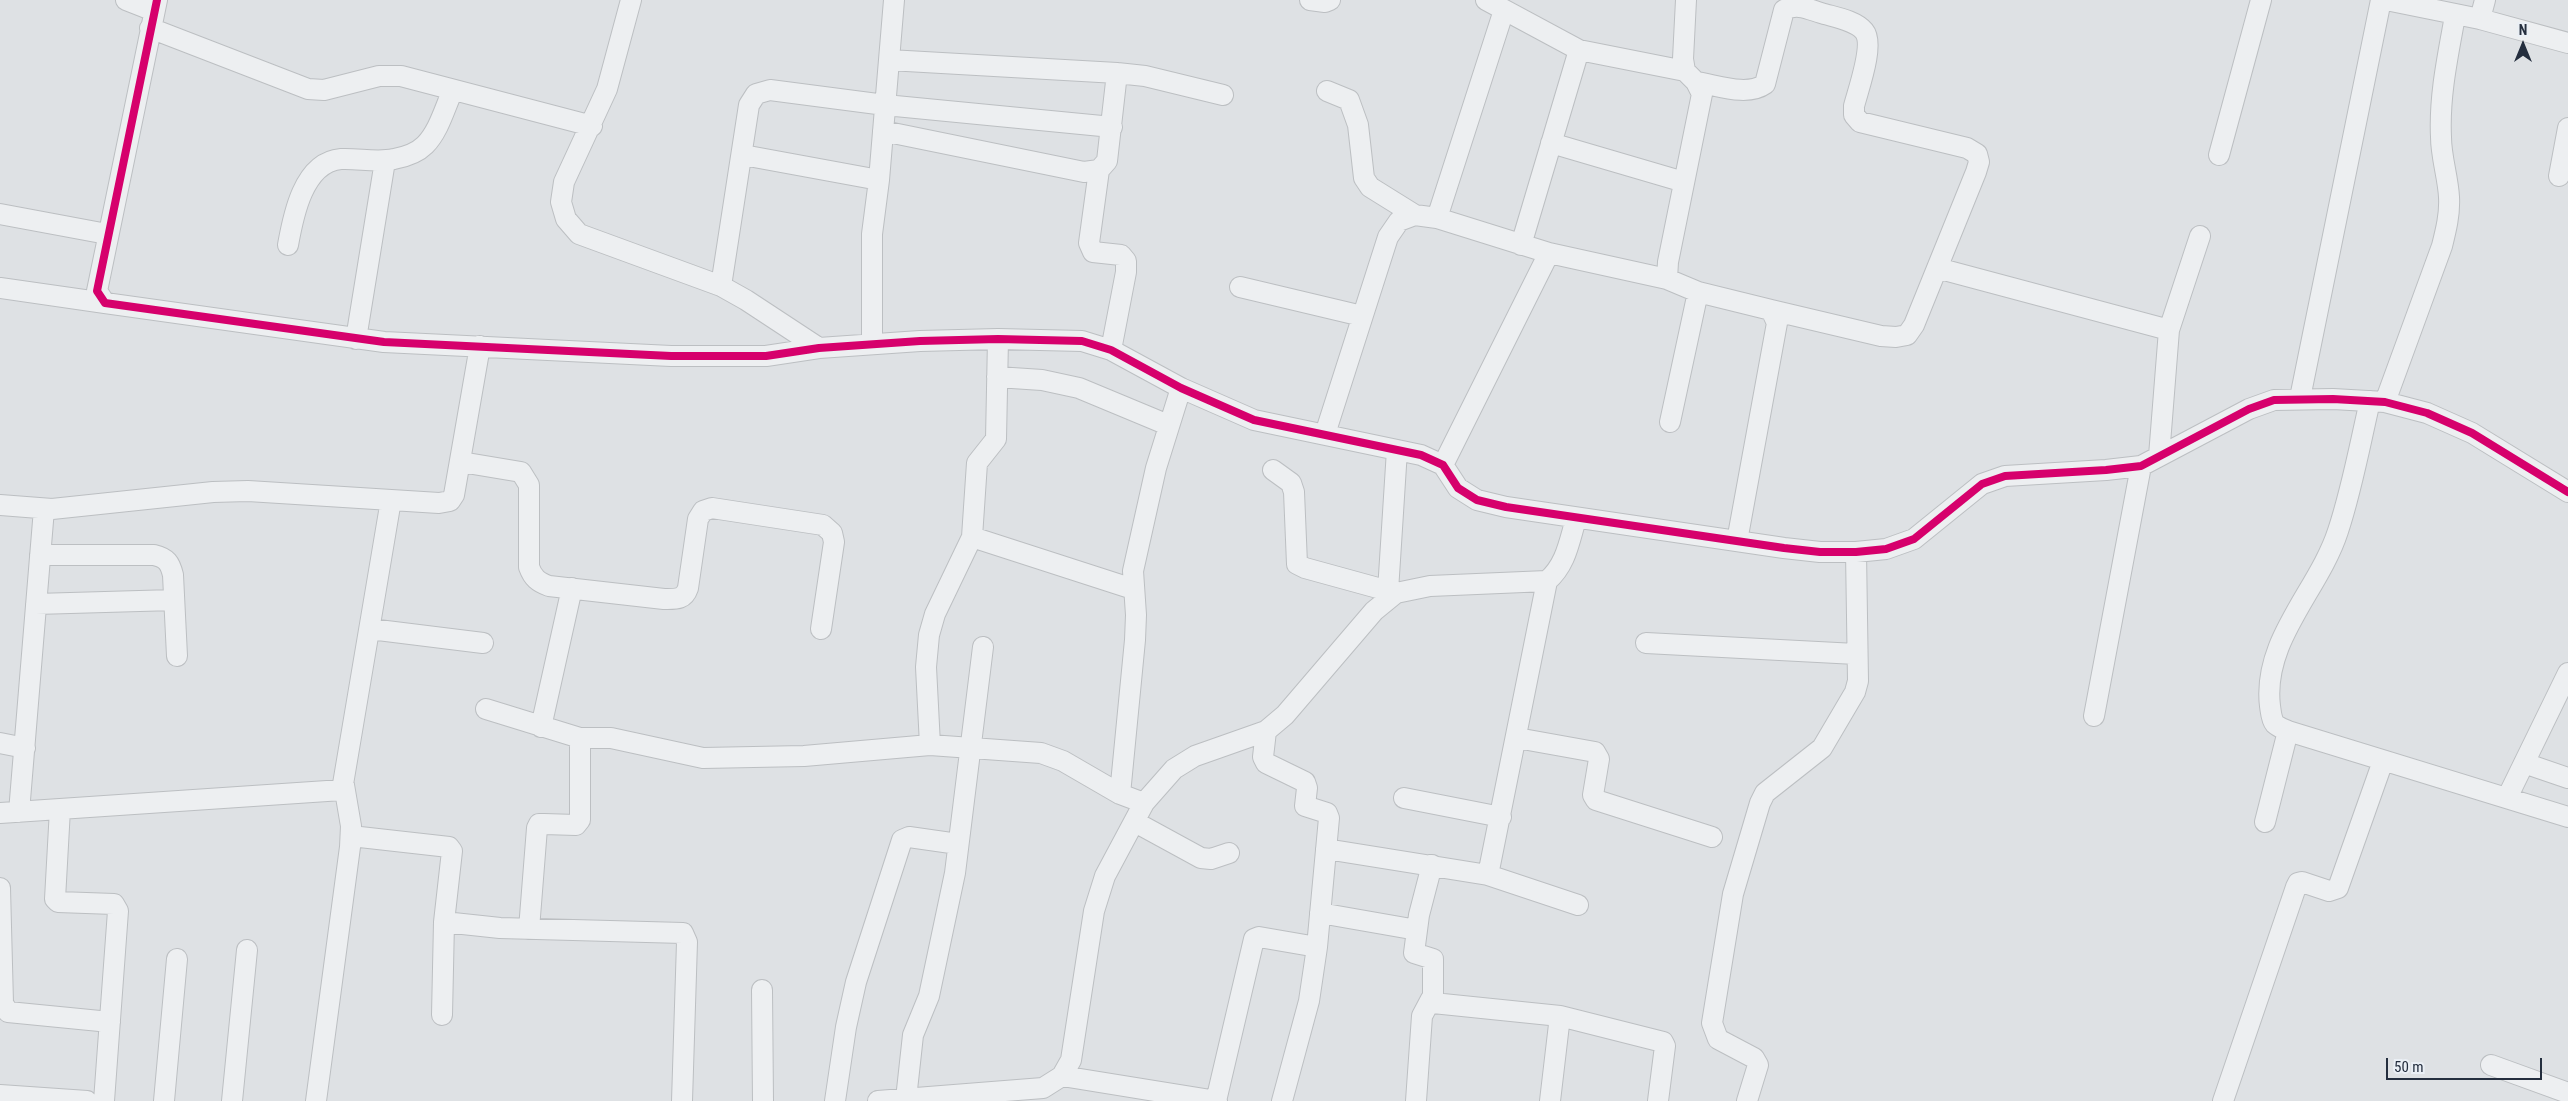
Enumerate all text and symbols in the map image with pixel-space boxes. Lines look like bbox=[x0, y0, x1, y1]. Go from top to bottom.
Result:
north arrow bbox=[2498, 20, 2548, 70]
text: N bbox=[2519, 22, 2527, 38]
scale bar bbox=[2388, 1048, 2544, 1080]
text: 50 m bbox=[2394, 1058, 2424, 1076]

